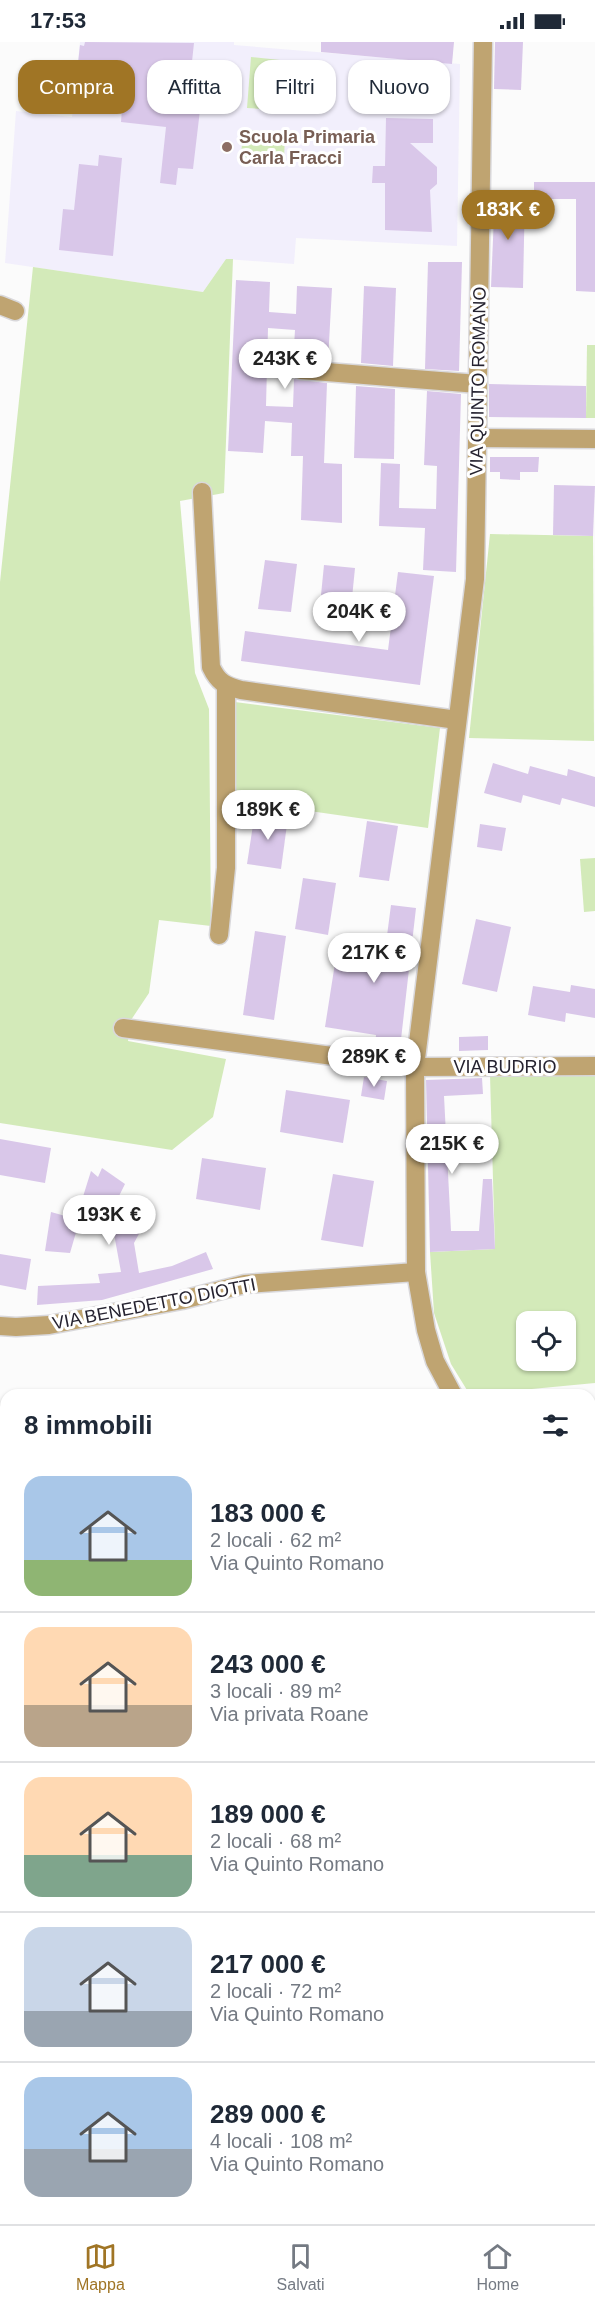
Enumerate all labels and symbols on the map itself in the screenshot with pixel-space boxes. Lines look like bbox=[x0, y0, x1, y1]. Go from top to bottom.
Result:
place label: Scuola Primaria Carla Fracci bbox=[239, 127, 376, 168]
marker: Scuola Primaria Carla Fracci bbox=[220, 140, 234, 154]
pin: 183K € bbox=[459, 190, 557, 241]
street label: VIA QUINTO ROMANO bbox=[466, 286, 490, 476]
pin: 243K € bbox=[236, 339, 334, 390]
pin: 204K € bbox=[310, 592, 408, 643]
pin: 189K € bbox=[219, 790, 317, 841]
pin: 217K € bbox=[325, 933, 423, 984]
pin: 289K € bbox=[325, 1037, 423, 1088]
street label: VIA BUDRIO bbox=[453, 1057, 557, 1077]
pin: 215K € bbox=[403, 1124, 501, 1175]
pin: 193K € bbox=[60, 1195, 158, 1246]
street label: VIA BENEDETTO DIOTTI bbox=[51, 1274, 257, 1334]

